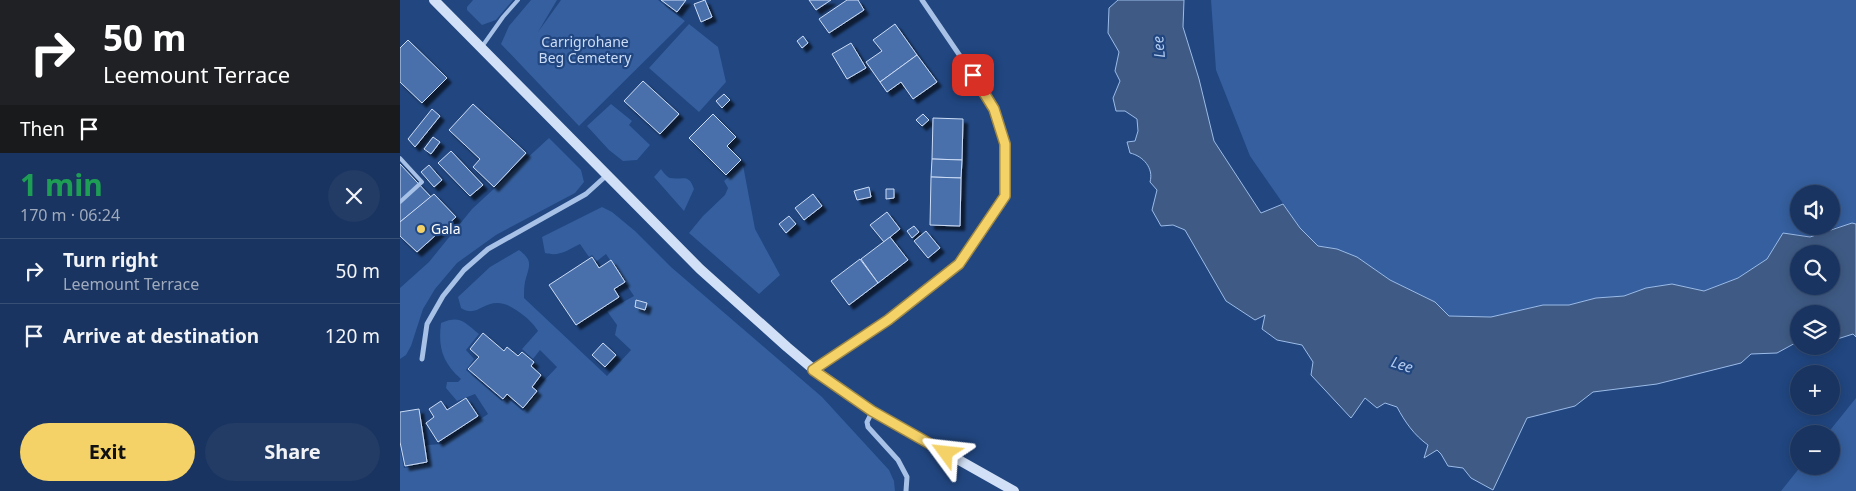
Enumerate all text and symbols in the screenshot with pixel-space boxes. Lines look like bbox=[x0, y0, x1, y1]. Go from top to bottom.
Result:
text: 50 m bbox=[103, 14, 186, 61]
icon: right bbox=[20, 20, 85, 85]
park label: Carrigrohane Beg Cemetery bbox=[539, 32, 632, 67]
water label: Lee bbox=[1147, 35, 1169, 59]
pin bbox=[952, 54, 994, 96]
text: Leemount Terrace bbox=[103, 59, 290, 89]
icon: arrive bbox=[959, 61, 987, 89]
icon: arrive bbox=[75, 115, 103, 143]
text: Then bbox=[20, 116, 65, 142]
text: 1 min bbox=[20, 164, 103, 205]
button: close bbox=[328, 170, 380, 222]
map controls bbox=[1790, 185, 1840, 475]
button: sound bbox=[1790, 185, 1840, 235]
text: 170 m · 06:24 bbox=[20, 204, 120, 226]
place label: Gala bbox=[431, 219, 461, 238]
marker: Gala bbox=[415, 223, 427, 235]
button: search bbox=[1790, 245, 1840, 295]
text: Turn right bbox=[63, 247, 158, 273]
icon: right bbox=[20, 257, 48, 285]
text: 50 m bbox=[336, 258, 380, 284]
text: Leemount Terrace bbox=[63, 273, 199, 295]
button: layers bbox=[1790, 305, 1840, 355]
icon: arrive bbox=[20, 322, 48, 350]
text: Arrive at destination bbox=[63, 323, 259, 349]
text: 120 m bbox=[325, 323, 380, 349]
water label: Lee bbox=[1389, 351, 1416, 377]
button: + bbox=[1790, 365, 1840, 415]
button: Exit bbox=[20, 423, 195, 481]
button: Share bbox=[205, 423, 380, 481]
button: − bbox=[1790, 425, 1840, 475]
position arrow bbox=[919, 426, 971, 478]

